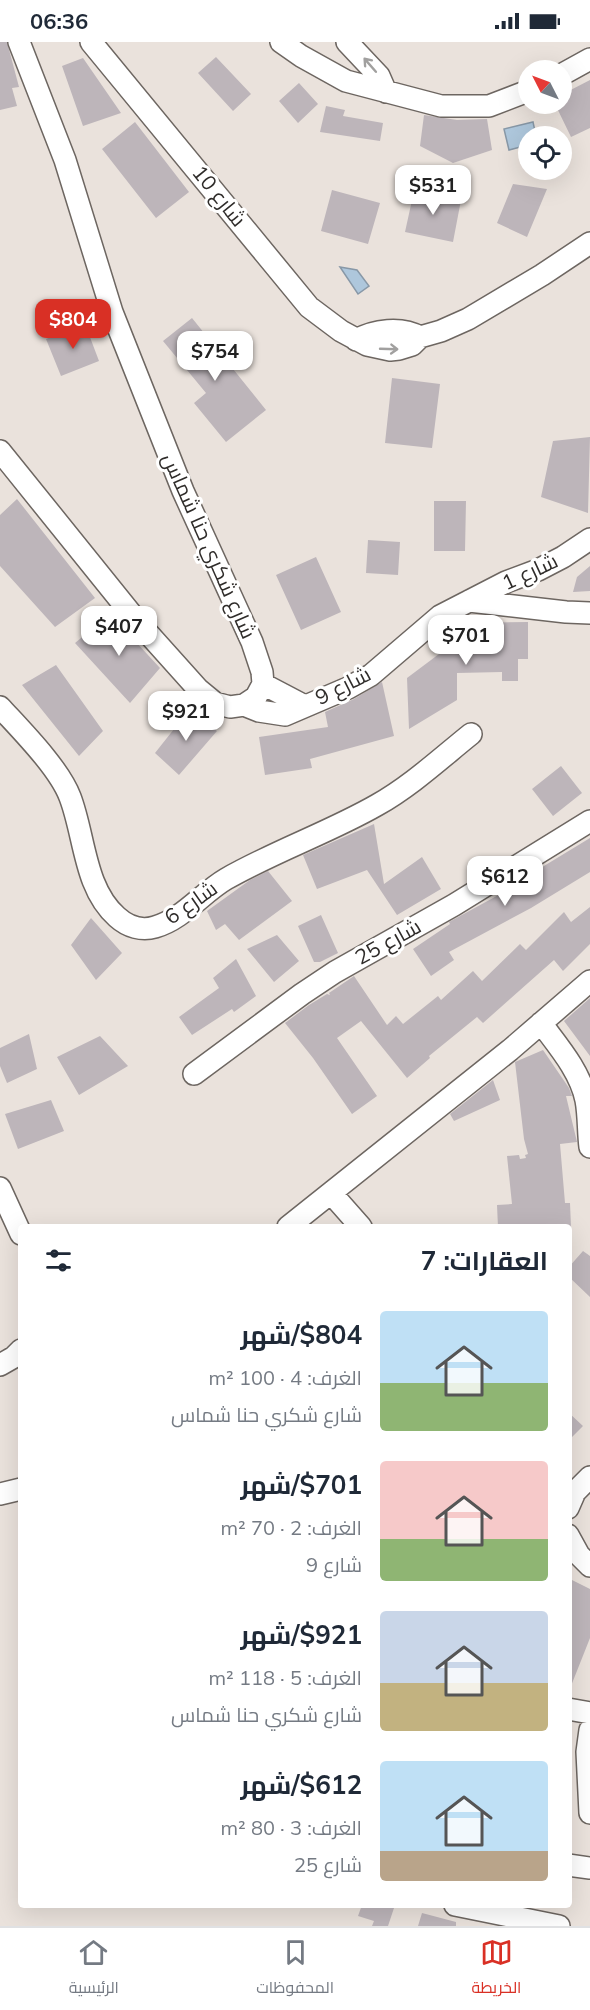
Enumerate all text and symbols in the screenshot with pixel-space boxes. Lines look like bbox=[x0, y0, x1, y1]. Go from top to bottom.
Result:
text: 06:36 bbox=[30, 7, 88, 35]
one-way arrow bbox=[363, 58, 377, 73]
north arrow bbox=[518, 60, 572, 114]
map controls bbox=[518, 60, 572, 180]
button: locate bbox=[518, 126, 572, 180]
street label: شارع 10 bbox=[186, 159, 252, 233]
pin: $531 bbox=[397, 165, 469, 216]
text: $531 bbox=[409, 172, 457, 197]
pin: $804 bbox=[37, 299, 109, 350]
text: $804 bbox=[49, 306, 97, 331]
pin: $754 bbox=[179, 331, 251, 382]
text: $754 bbox=[191, 338, 239, 363]
one-way arrow bbox=[379, 343, 398, 354]
street label: شارع شكري حنا شماس bbox=[154, 449, 263, 644]
street label: شارع 1 bbox=[497, 547, 563, 597]
pin: $407 bbox=[83, 606, 155, 657]
text: $407 bbox=[95, 613, 143, 638]
pin: $701 bbox=[430, 615, 502, 666]
text: $701 bbox=[442, 622, 490, 647]
street label: شارع 9 bbox=[310, 660, 376, 712]
pin: $921 bbox=[150, 691, 222, 742]
text: $921 bbox=[162, 698, 210, 723]
pin: $612 bbox=[469, 856, 541, 907]
text: $612 bbox=[481, 863, 529, 888]
street label: شارع 6 bbox=[159, 875, 223, 931]
street label: شارع 25 bbox=[350, 912, 426, 972]
icon: filters bbox=[42, 1244, 75, 1277]
text: العقارات: 7 bbox=[421, 1244, 548, 1277]
text: $804/شهر bbox=[241, 1318, 362, 1351]
icon: home bbox=[428, 1335, 500, 1407]
text: الغرف: 4 · 100 m² bbox=[208, 1365, 362, 1390]
text: شارع شكري حنا شماس bbox=[171, 1402, 362, 1427]
text: $701/شهر bbox=[241, 1468, 362, 1501]
icon: home bbox=[428, 1485, 500, 1557]
text: الغرف: 2 · 70 m² bbox=[220, 1515, 362, 1540]
text: شارع 9 bbox=[306, 1552, 362, 1577]
text: $921/شهر bbox=[241, 1618, 362, 1651]
icon: home bbox=[428, 1635, 500, 1707]
text: الغرف: 5 · 118 m² bbox=[208, 1665, 362, 1690]
text: شارع شكري حنا شماس bbox=[171, 1702, 362, 1727]
text: $612/شهر bbox=[241, 1768, 362, 1801]
icon: home bbox=[428, 1785, 500, 1857]
text: الغرف: 3 · 80 m² bbox=[220, 1815, 362, 1840]
text: شارع 25 bbox=[294, 1852, 362, 1877]
tab: الرئيسية bbox=[69, 1936, 119, 2002]
tab: المحفوظات bbox=[256, 1936, 334, 2002]
tab: الخريطة bbox=[471, 1936, 521, 2002]

